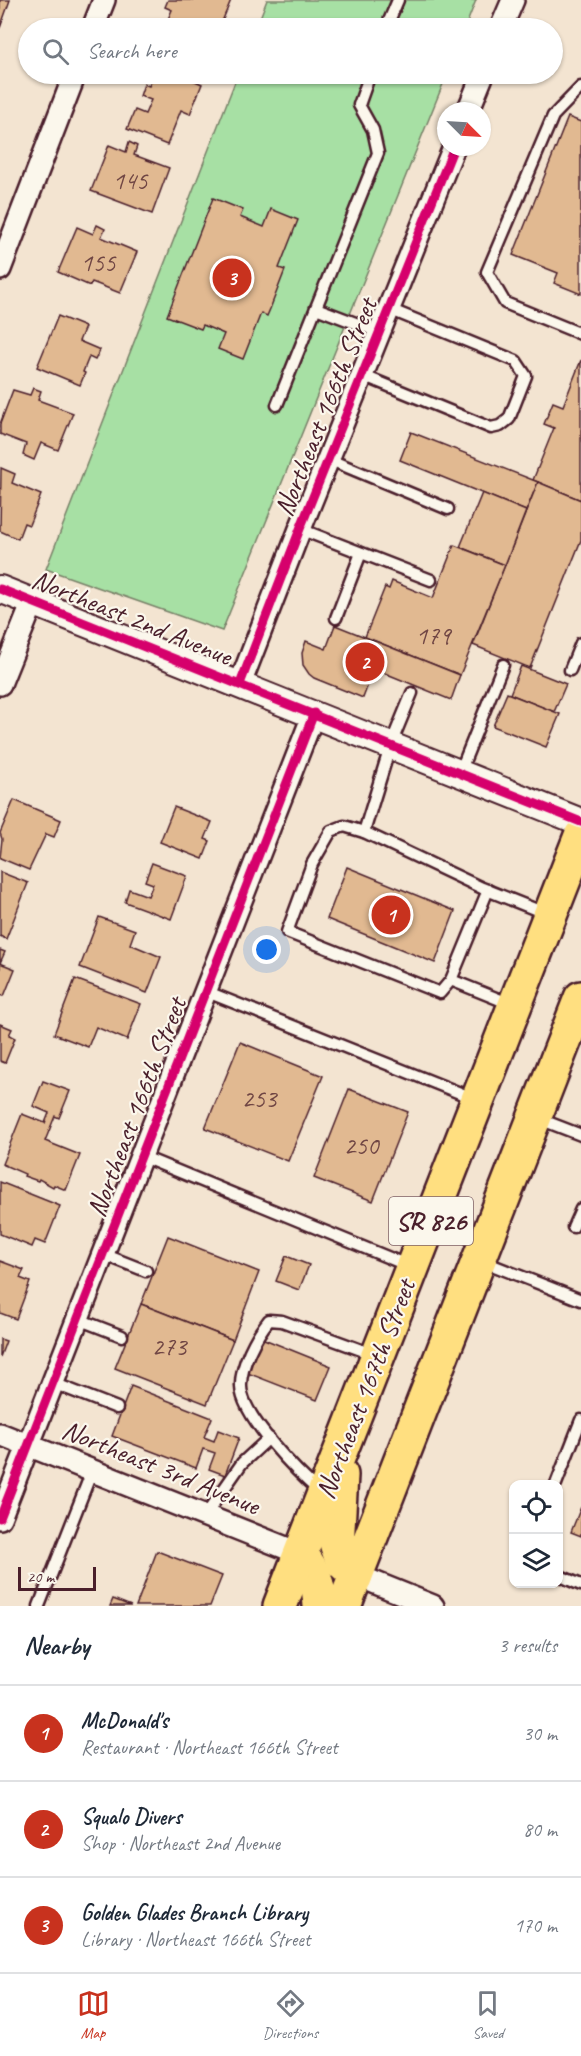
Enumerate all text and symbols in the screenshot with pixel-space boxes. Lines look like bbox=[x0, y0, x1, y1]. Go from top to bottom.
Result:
search box bbox=[18, 18, 563, 84]
icon: search bbox=[39, 35, 72, 68]
text: Search here bbox=[87, 37, 177, 65]
north arrow bbox=[437, 102, 491, 156]
house number: 145 bbox=[112, 164, 149, 197]
house number: 155 bbox=[80, 246, 117, 279]
pin: 3 bbox=[212, 256, 252, 300]
street label: Northeast 166th Street bbox=[265, 290, 386, 521]
street label: Northeast 2nd Avenue bbox=[27, 561, 239, 674]
house number: 179 bbox=[415, 619, 453, 652]
pin: 2 bbox=[346, 640, 385, 684]
pin: 1 bbox=[372, 892, 410, 938]
your location bbox=[252, 935, 281, 964]
street label: Northeast 166th Street bbox=[78, 990, 195, 1222]
house number: 253 bbox=[241, 1082, 279, 1115]
house number: 250 bbox=[343, 1129, 381, 1162]
road number: SR 826 bbox=[389, 1197, 473, 1245]
street label: Northeast 167th Street bbox=[307, 1272, 424, 1504]
house number: 273 bbox=[151, 1330, 189, 1363]
street label: Northeast 3rd Avenue bbox=[57, 1411, 267, 1523]
map controls bbox=[509, 1480, 563, 1588]
button: locate bbox=[509, 1480, 563, 1534]
button: layers bbox=[509, 1534, 563, 1588]
scale bar bbox=[18, 1564, 96, 1592]
text: 20 m bbox=[27, 1567, 54, 1587]
text: Nearby bbox=[24, 1629, 89, 1662]
text: 3 results bbox=[498, 1633, 557, 1658]
text: McDonald's bbox=[81, 1707, 168, 1735]
text: 1 bbox=[39, 1721, 48, 1746]
text: 30 m bbox=[523, 1721, 557, 1746]
text: Restaurant · Northeast 166th Street bbox=[81, 1735, 338, 1760]
text: Squalo Divers bbox=[81, 1803, 182, 1831]
text: 2 bbox=[39, 1817, 48, 1842]
text: 80 m bbox=[523, 1817, 557, 1842]
text: Shop · Northeast 2nd Avenue bbox=[81, 1831, 280, 1856]
text: Golden Glades Branch Library bbox=[81, 1899, 308, 1927]
text: 3 bbox=[39, 1913, 48, 1938]
text: 170 m bbox=[514, 1913, 557, 1938]
text: Library · Northeast 166th Street bbox=[81, 1927, 310, 1952]
tab: Map bbox=[77, 1987, 110, 2043]
tab: Directions bbox=[263, 1987, 318, 2043]
tab: Saved bbox=[471, 1987, 504, 2043]

